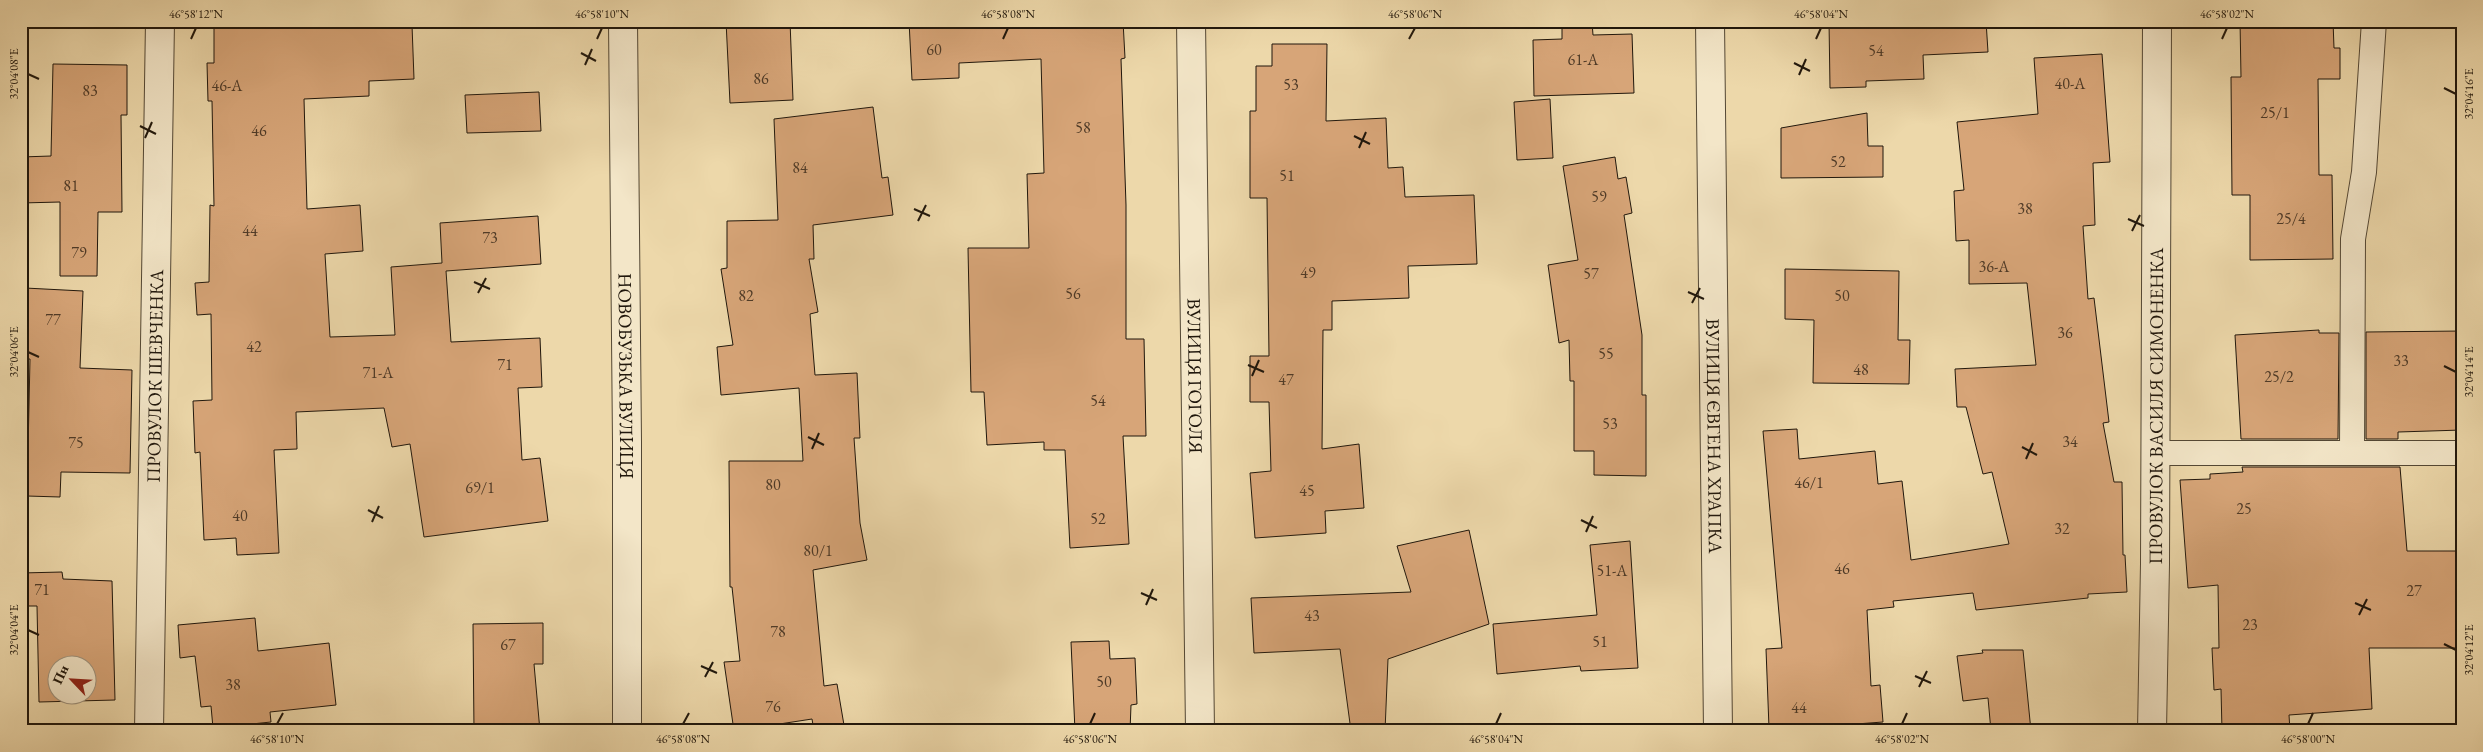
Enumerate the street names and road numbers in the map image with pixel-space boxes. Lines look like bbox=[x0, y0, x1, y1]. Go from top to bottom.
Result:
street label: ПРОВУЛОК ВАСИЛЯ СИМОНЕНКА bbox=[2142, 247, 2169, 565]
street label: ПРОВУЛОК ШЕВЧЕНКА bbox=[140, 269, 169, 483]
street label: НОВОБУЗЬКА ВУЛИЦЯ bbox=[613, 273, 640, 479]
street label: ВУЛИЦЯ ГОГОЛЯ bbox=[1182, 298, 1209, 454]
street label: ВУЛИЦЯ ЄВГЕНА ХРАПКА bbox=[1701, 318, 1729, 554]

